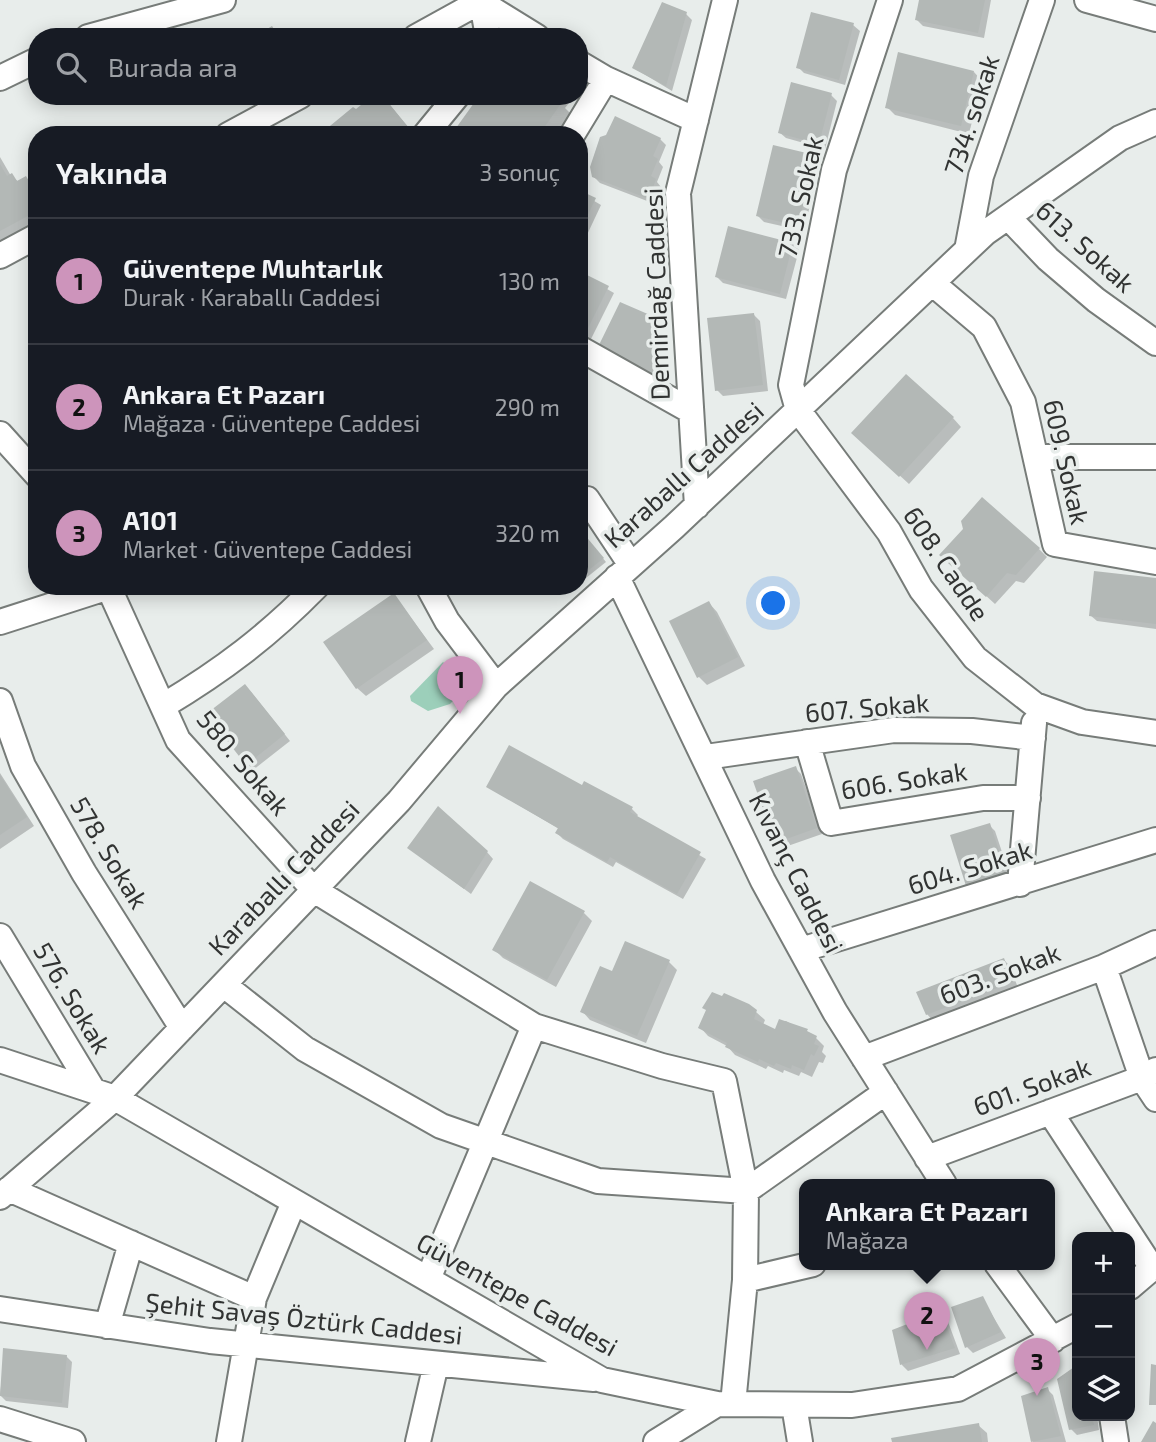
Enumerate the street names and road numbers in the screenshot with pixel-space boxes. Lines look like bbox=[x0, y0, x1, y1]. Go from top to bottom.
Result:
street label: 734. sokak bbox=[937, 51, 1005, 178]
street label: 733. Sokak bbox=[770, 133, 829, 261]
street label: Demirdağ Caddesi bbox=[636, 187, 675, 401]
street label: 613. Sokak bbox=[1030, 194, 1142, 298]
street label: Karaballı Caddesi bbox=[597, 394, 769, 554]
street label: 609. Sokak bbox=[1038, 396, 1097, 527]
street label: 608. Cadde bbox=[898, 500, 997, 626]
street label: 607. Sokak bbox=[803, 686, 930, 727]
street label: 580. Sokak bbox=[191, 703, 297, 821]
street label: 606. Sokak bbox=[838, 754, 969, 805]
street label: Kıvanç Caddesi bbox=[742, 787, 851, 959]
street label: 578. Sokak bbox=[65, 791, 156, 914]
street label: Karaballı Caddesi bbox=[201, 793, 365, 961]
street label: 604. Sokak bbox=[904, 833, 1035, 900]
street label: 603. Sokak bbox=[935, 935, 1064, 1010]
street label: 576. Sokak bbox=[28, 936, 118, 1058]
street label: 601. Sokak bbox=[969, 1050, 1094, 1121]
street label: Güventepe Caddesi bbox=[412, 1226, 624, 1362]
street label: Şehit Savaş Öztürk Caddesi bbox=[144, 1285, 464, 1352]

